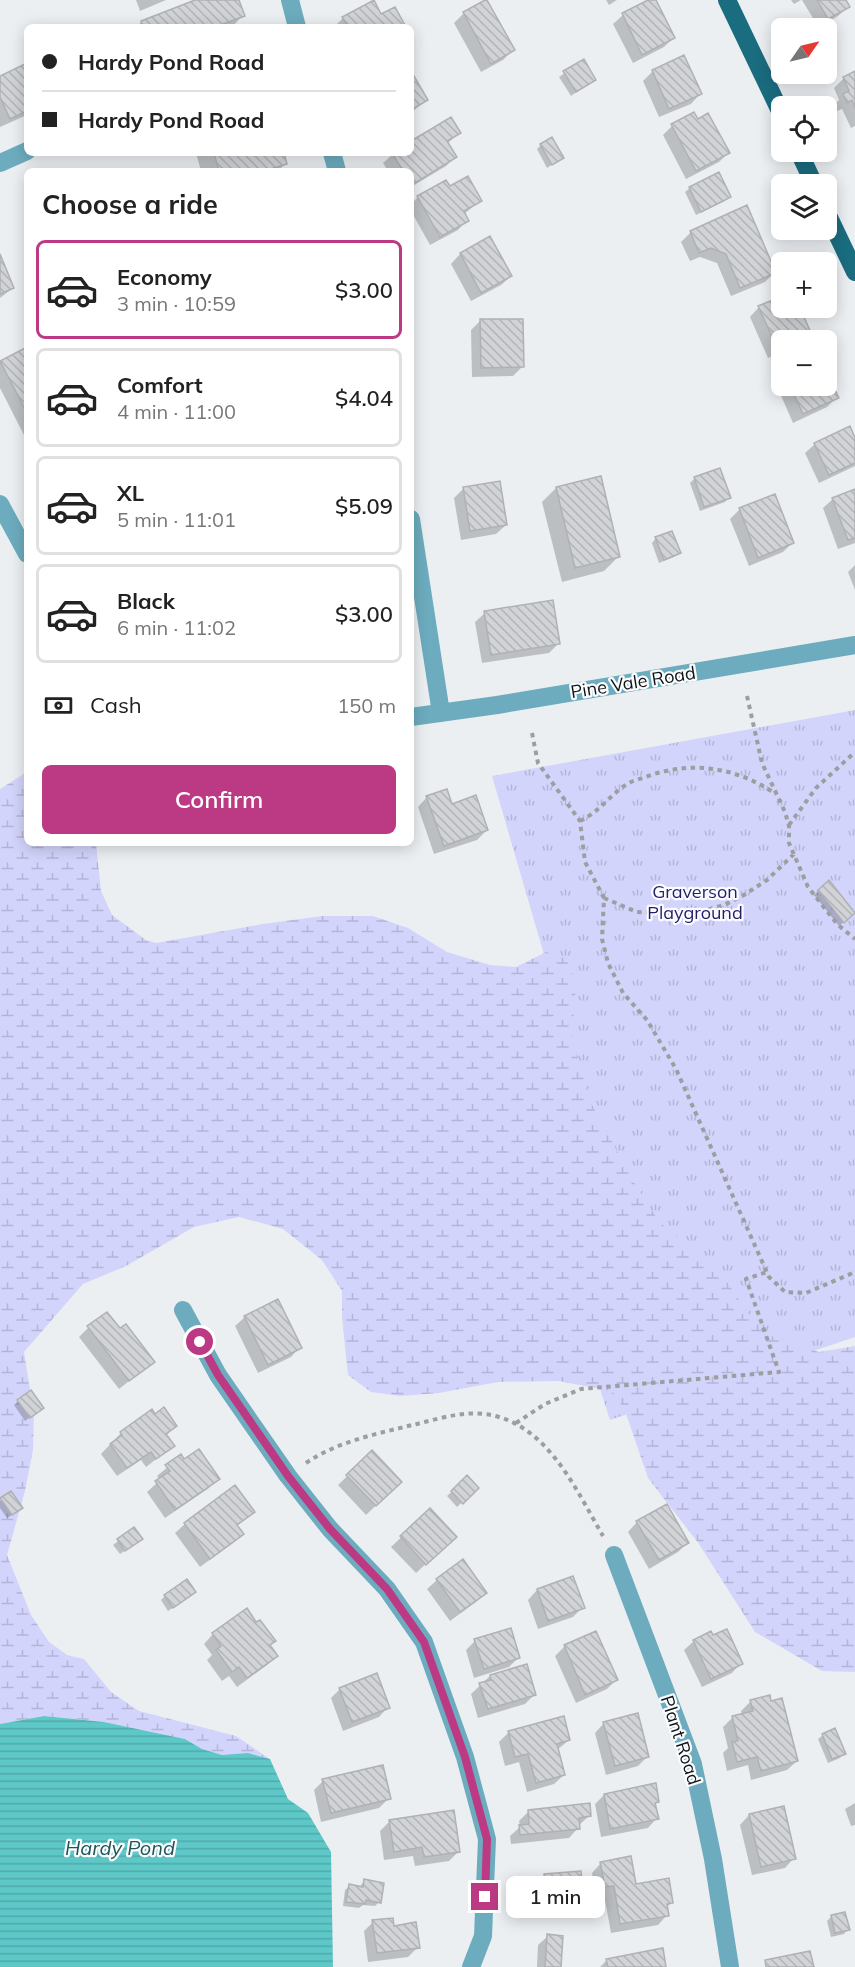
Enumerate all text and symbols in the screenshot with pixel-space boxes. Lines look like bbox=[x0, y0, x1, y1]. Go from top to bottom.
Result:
north arrow bbox=[771, 18, 837, 84]
map controls bbox=[771, 18, 837, 396]
text: Hardy Pond Road bbox=[78, 48, 264, 76]
button: locate bbox=[771, 96, 837, 162]
text: Hardy Pond Road bbox=[78, 106, 264, 134]
button: layers bbox=[771, 174, 837, 240]
text: Choose a ride bbox=[42, 187, 218, 221]
button: + bbox=[771, 252, 837, 318]
icon: car bbox=[45, 263, 99, 317]
text: Economy bbox=[117, 263, 212, 291]
text: $3.00 bbox=[335, 276, 393, 304]
text: 3 min · 10:59 bbox=[117, 291, 236, 316]
button: − bbox=[771, 330, 837, 396]
icon: car bbox=[45, 371, 99, 425]
text: Comfort bbox=[117, 371, 203, 399]
text: $4.04 bbox=[335, 384, 393, 412]
text: 4 min · 11:00 bbox=[117, 399, 236, 424]
icon: car bbox=[45, 479, 99, 533]
text: XL bbox=[117, 479, 144, 507]
text: $5.09 bbox=[335, 492, 393, 520]
text: 5 min · 11:01 bbox=[117, 507, 236, 532]
icon: car bbox=[45, 587, 99, 641]
text: Black bbox=[117, 587, 175, 615]
text: $3.00 bbox=[335, 600, 393, 628]
text: 6 min · 11:02 bbox=[117, 615, 236, 640]
street label: Pine Vale Road bbox=[569, 661, 697, 703]
icon: cash bbox=[42, 689, 75, 722]
text: Cash bbox=[90, 691, 142, 719]
text: 150 m bbox=[337, 693, 396, 718]
button: Confirm bbox=[42, 765, 396, 834]
park label: Graverson Playground bbox=[647, 880, 743, 924]
route start bbox=[186, 1328, 213, 1355]
street label: Plant Road bbox=[656, 1692, 706, 1788]
water label: Hardy Pond bbox=[65, 1835, 175, 1860]
callout: 1 min bbox=[506, 1876, 605, 1918]
route end bbox=[471, 1883, 498, 1910]
text: 1 min bbox=[530, 1884, 581, 1909]

